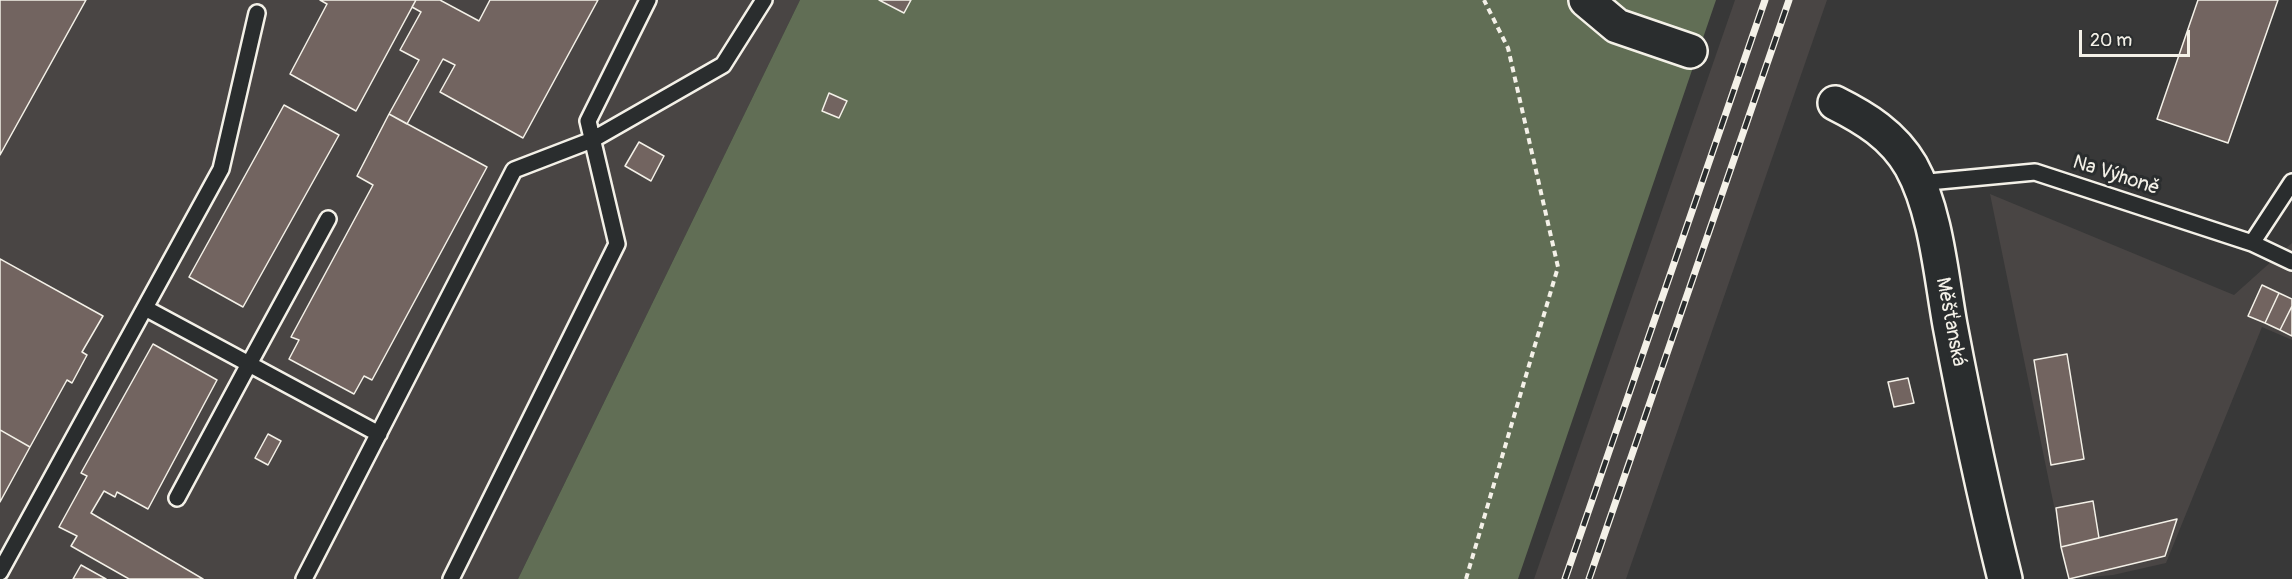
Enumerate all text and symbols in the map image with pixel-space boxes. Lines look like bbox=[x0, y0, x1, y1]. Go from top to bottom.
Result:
scale bar bbox=[2082, 18, 2193, 56]
text: 20 m bbox=[2090, 29, 2132, 52]
street label: Na Výhoně bbox=[2070, 151, 2162, 201]
street label: Měšťanská bbox=[1930, 275, 1970, 369]

